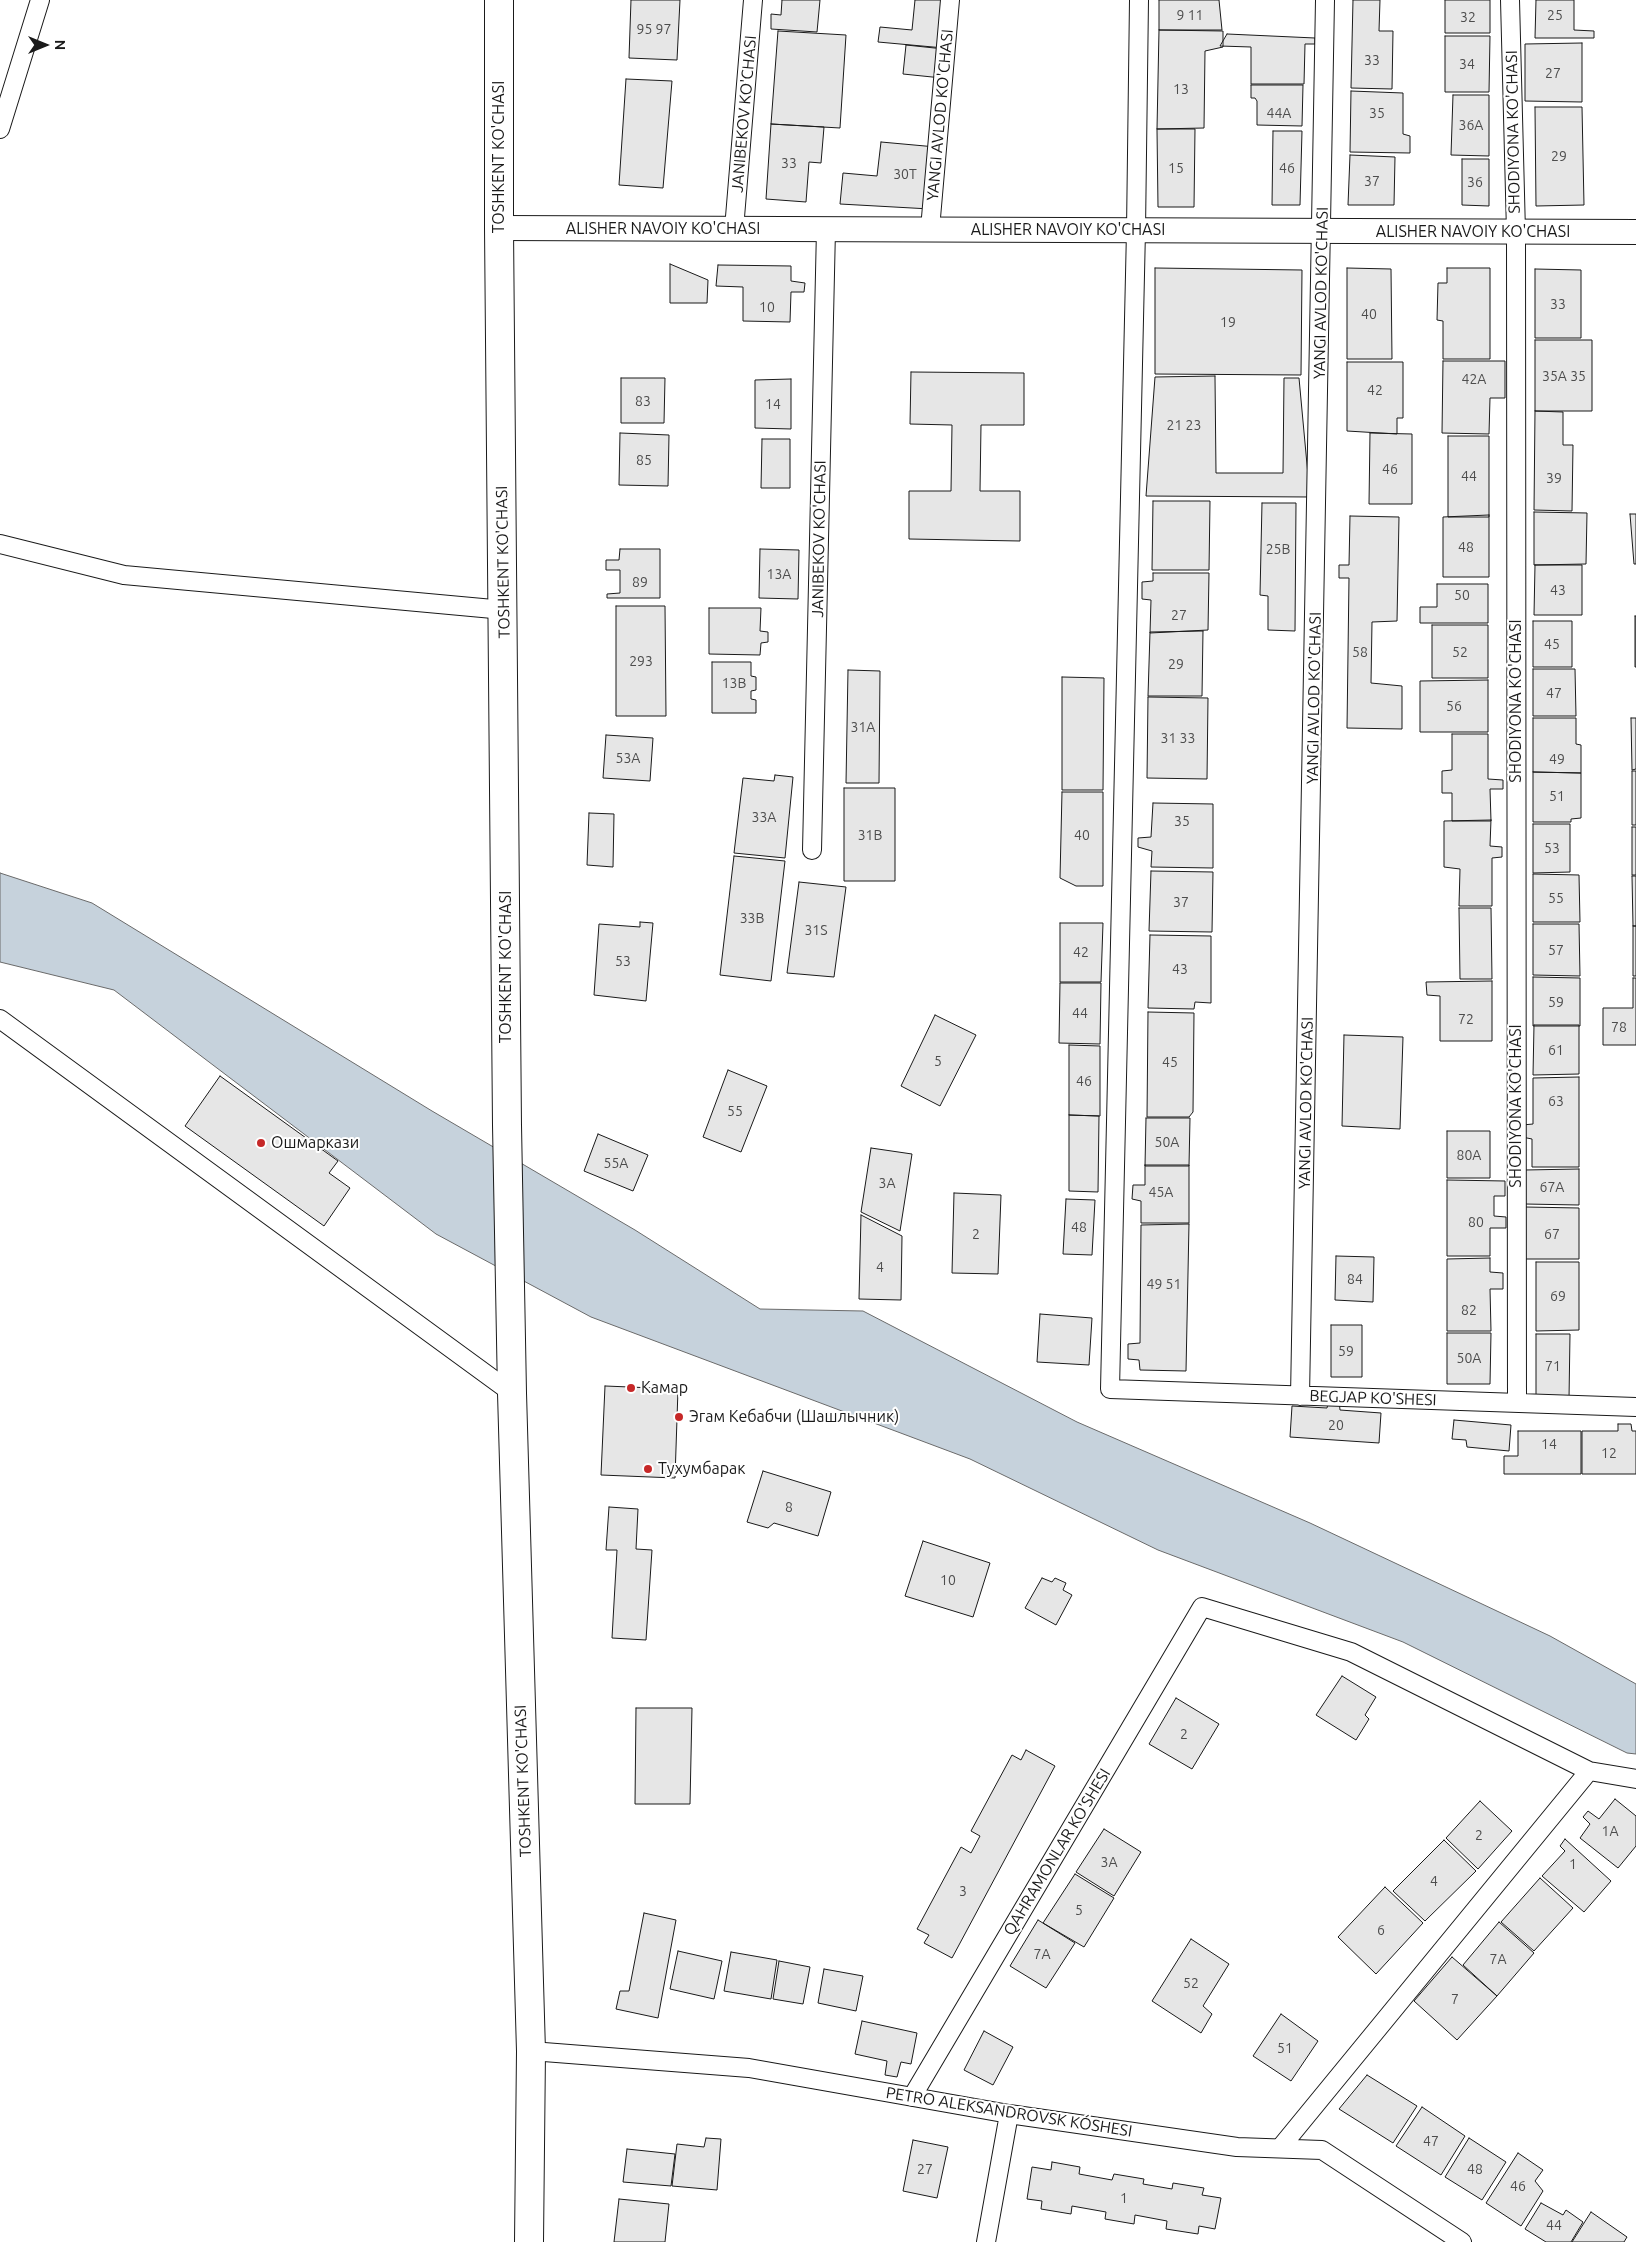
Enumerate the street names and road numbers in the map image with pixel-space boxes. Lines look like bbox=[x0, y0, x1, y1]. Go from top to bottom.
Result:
street label: YANGI AVLOD KO'CHASI bbox=[923, 28, 957, 202]
street label: JANIBEKOV KO'CHASI bbox=[728, 35, 760, 193]
street label: SHODIYONA KO'CHASI bbox=[1502, 50, 1524, 214]
street label: TOSHKENT KO'CHASI bbox=[489, 81, 509, 233]
street label: YANGI AVLOD KO'CHASI bbox=[1310, 207, 1332, 379]
street label: ALISHER NAVOIY KO'CHASI bbox=[566, 219, 760, 239]
street label: ALISHER NAVOIY KO'CHASI bbox=[971, 220, 1165, 240]
street label: ALISHER NAVOIY KO'CHASI bbox=[1376, 222, 1570, 242]
street label: JANIBEKOV KO'CHASI bbox=[808, 460, 830, 618]
street label: TOSHKENT KO'CHASI bbox=[492, 486, 514, 638]
street label: YANGI AVLOD KO'CHASI bbox=[1303, 612, 1325, 784]
street label: SHODIYONA KO'CHASI bbox=[1506, 619, 1526, 783]
street label: TOSHKENT KO'CHASI bbox=[496, 891, 516, 1043]
street label: YANGI AVLOD KO'CHASI bbox=[1295, 1017, 1317, 1189]
street label: SHODIYONA KO'CHASI bbox=[1506, 1024, 1526, 1188]
street label: BEGJAP KO'SHESI bbox=[1309, 1386, 1437, 1410]
street label: TOSHKENT KO'CHASI bbox=[511, 1704, 535, 1858]
street label: QAHRAMONLAR KO'SHESI bbox=[999, 1765, 1115, 1939]
street label: PETRO ALEKSANDROVSK KÓSHESI bbox=[884, 2083, 1134, 2141]

